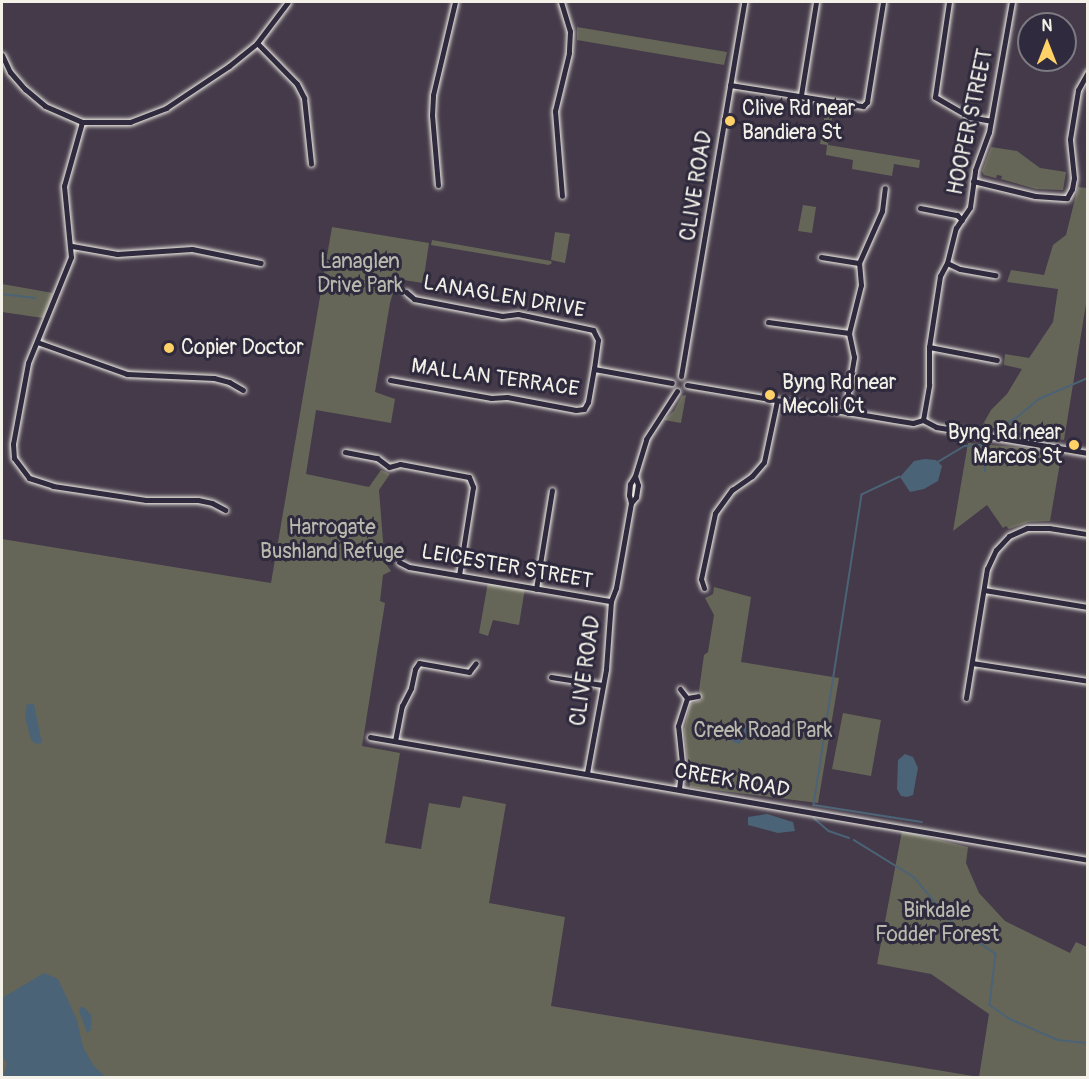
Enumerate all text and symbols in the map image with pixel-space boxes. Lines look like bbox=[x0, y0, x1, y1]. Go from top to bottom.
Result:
north arrow bbox=[1017, 12, 1077, 72]
text: N bbox=[1042, 16, 1052, 36]
street label: HOOPER STREET bbox=[943, 47, 999, 197]
place label: Clive Rd near Bandiera St bbox=[742, 96, 855, 146]
marker: Clive Rd near Bandiera St bbox=[723, 114, 737, 128]
street label: CLIVE ROAD bbox=[676, 129, 718, 243]
park label: Lanaglen Drive Park bbox=[317, 249, 403, 299]
street label: LANAGLEN DRIVE bbox=[421, 270, 587, 324]
place label: Copier Doctor bbox=[181, 335, 304, 361]
marker: Copier Doctor bbox=[162, 341, 176, 355]
street label: MALLAN TERRACE bbox=[409, 354, 581, 402]
place label: Byng Rd near Mecoli Ct bbox=[782, 370, 896, 420]
marker: Byng Rd near Mecoli Ct bbox=[763, 388, 777, 402]
place label: Byng Rd near Marcos St bbox=[948, 420, 1062, 470]
marker: Byng Rd near Marcos St bbox=[1067, 438, 1081, 452]
park label: Harrogate Bushland Refuge bbox=[260, 515, 404, 565]
street label: LEICESTER STREET bbox=[419, 540, 595, 594]
street label: CLIVE ROAD bbox=[566, 614, 606, 728]
park label: Creek Road Park bbox=[694, 718, 832, 744]
street label: CREEK ROAD bbox=[672, 758, 792, 804]
park label: Birkdale Fodder Forest bbox=[875, 898, 999, 948]

